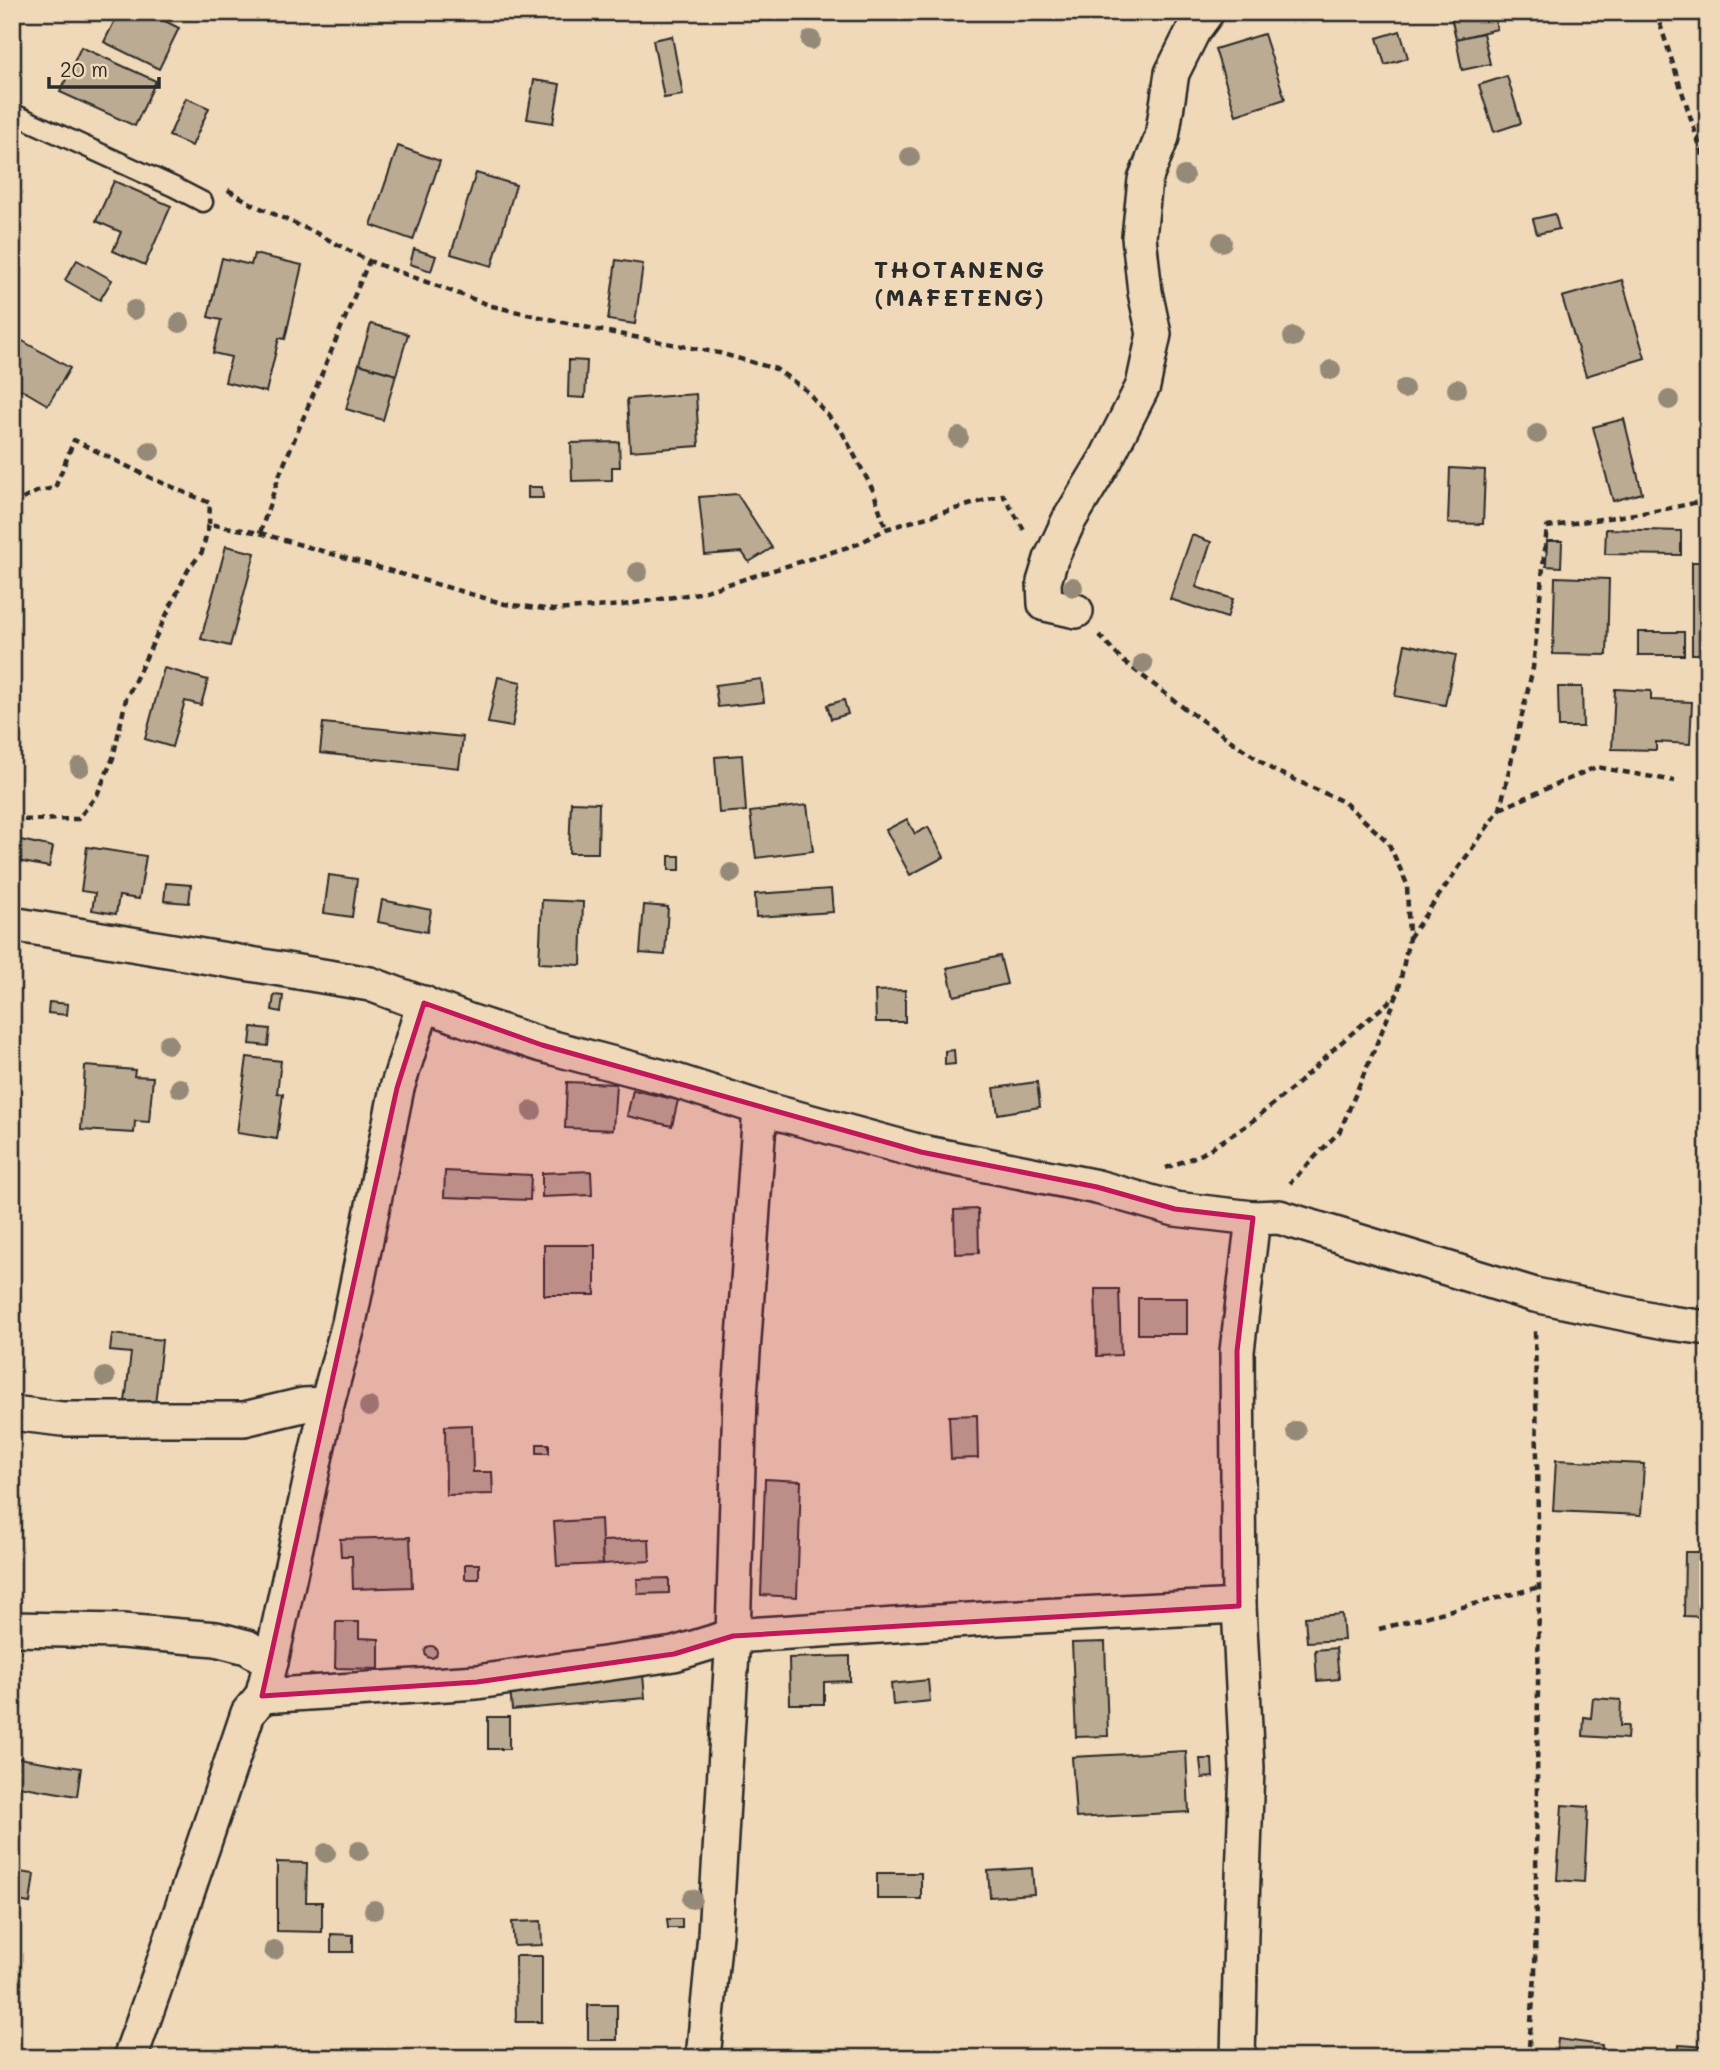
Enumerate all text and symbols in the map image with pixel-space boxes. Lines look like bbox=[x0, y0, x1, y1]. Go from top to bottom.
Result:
scale bar bbox=[49, 46, 159, 90]
text: 20 m bbox=[60, 55, 108, 82]
district label: THOTANENG (MAFETENG) bbox=[874, 253, 1046, 312]

